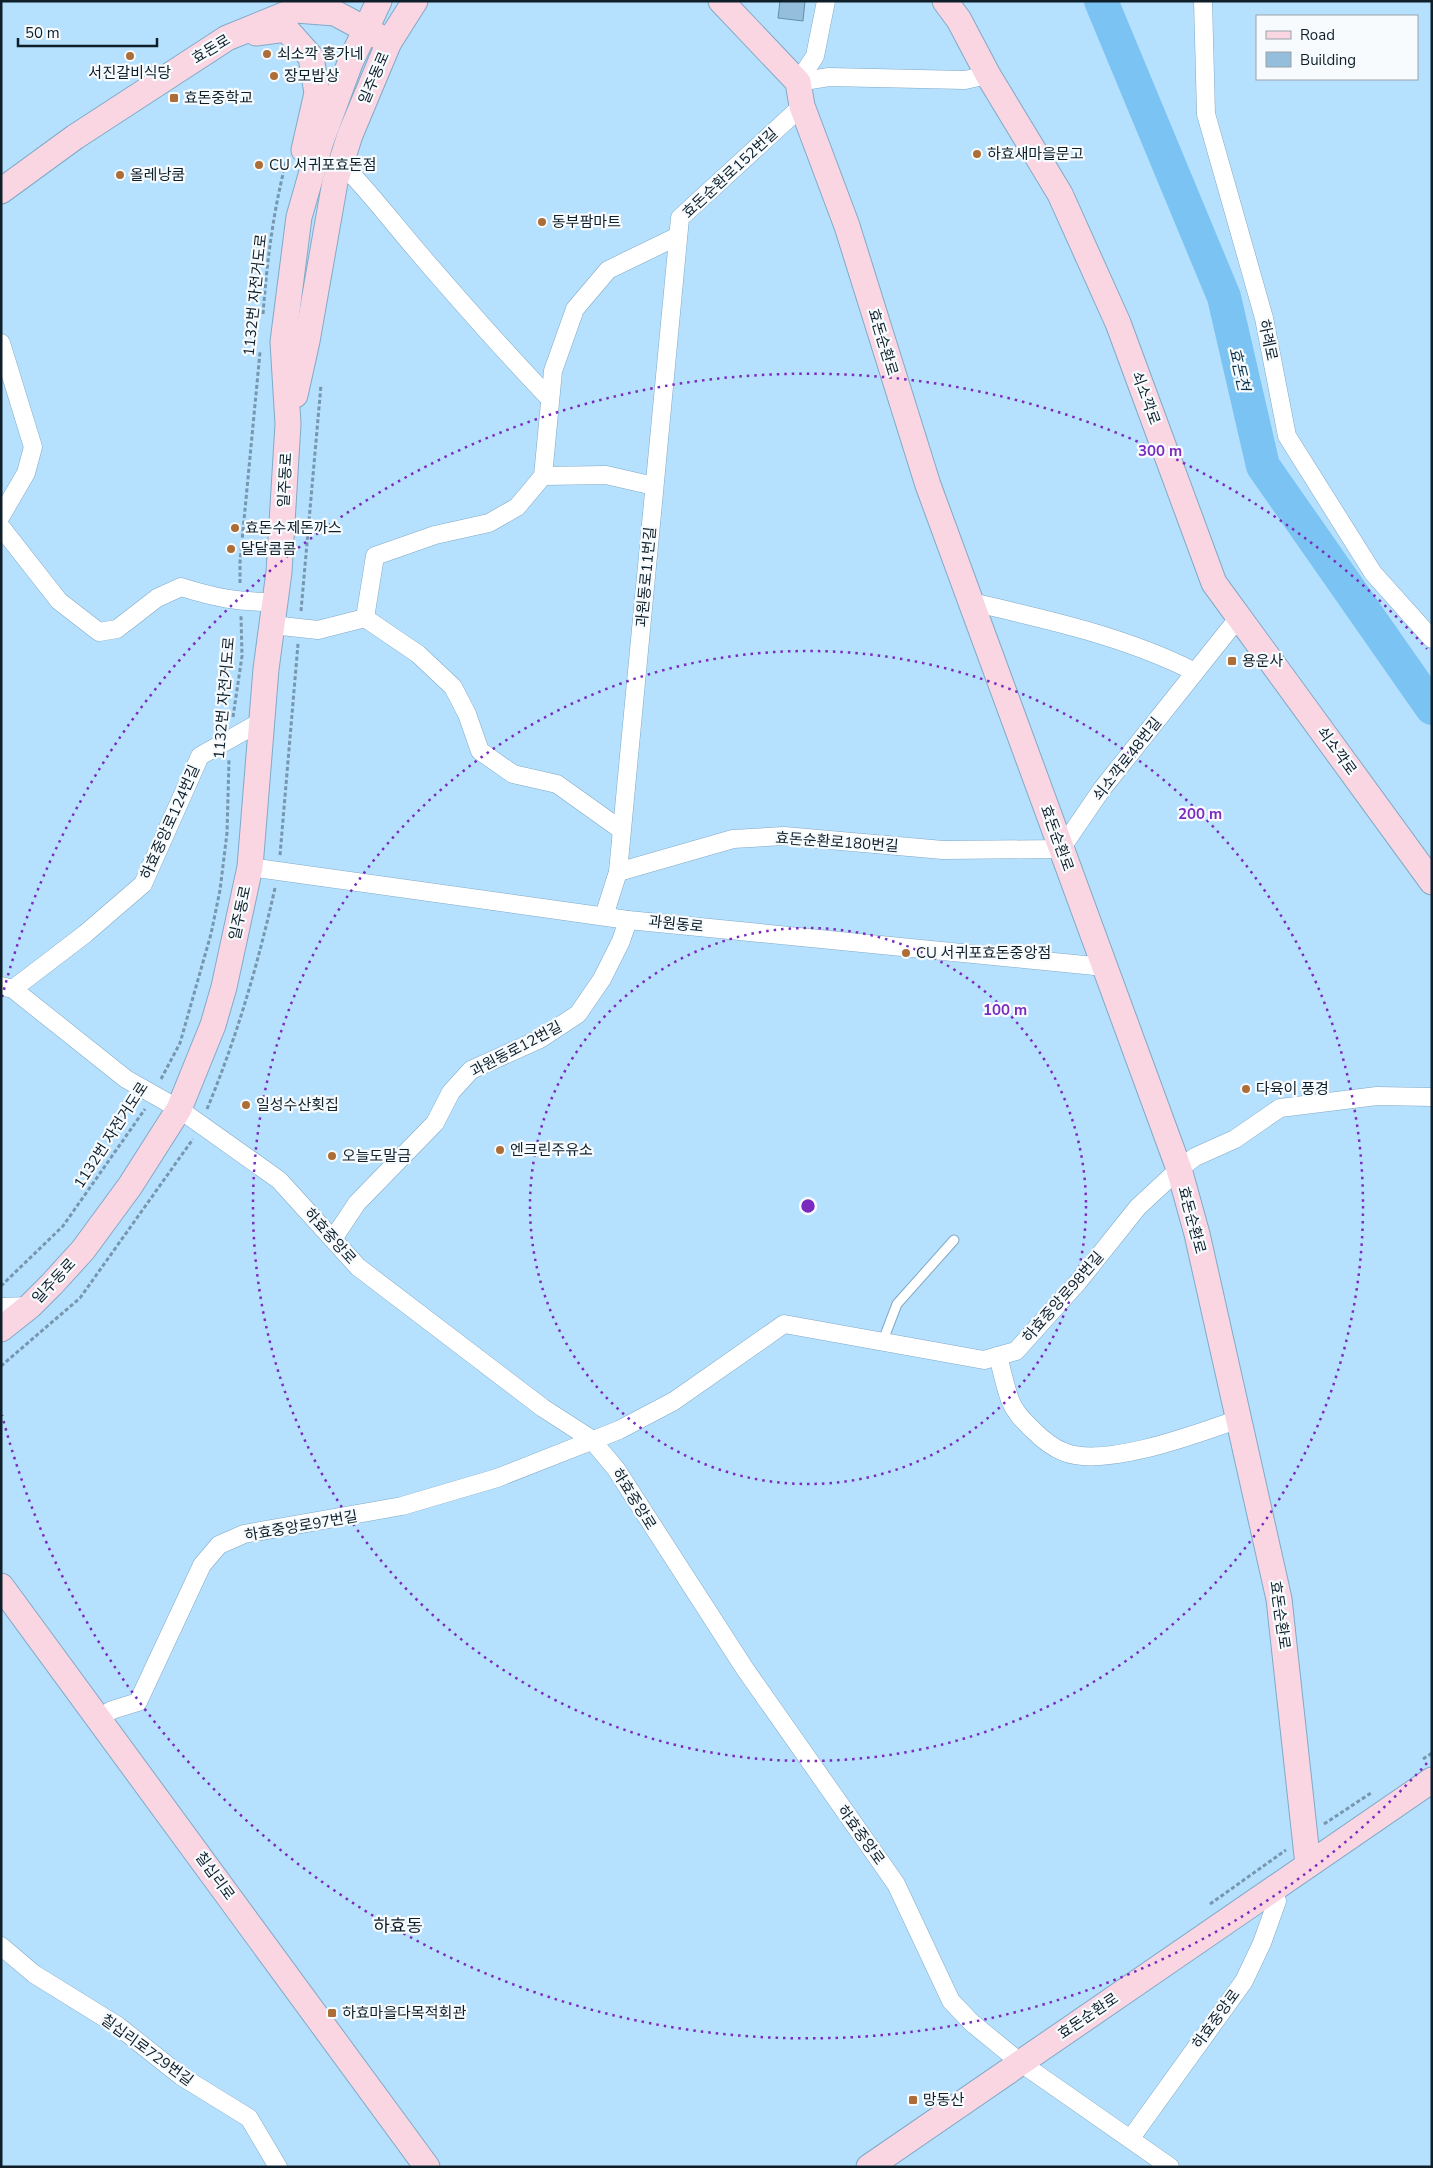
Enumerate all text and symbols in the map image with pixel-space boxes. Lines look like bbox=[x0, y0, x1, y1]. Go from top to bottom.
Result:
scale bar bbox=[18, 15, 156, 47]
legend bbox=[1256, 15, 1418, 80]
text: 50 m bbox=[25, 23, 60, 43]
text: Road bbox=[1300, 25, 1335, 45]
street label: 효돈로 bbox=[188, 30, 234, 68]
place label: 쇠소깍 홍가네 bbox=[277, 44, 364, 64]
marker: 쇠소깍 홍가네 bbox=[261, 48, 273, 60]
street label: 일주동로 bbox=[354, 49, 394, 107]
marker: 서진갈비식당 bbox=[124, 50, 136, 62]
text: Building bbox=[1300, 50, 1356, 70]
place label: 서진갈비식당 bbox=[89, 63, 172, 83]
place label: 장모밥상 bbox=[284, 66, 339, 86]
marker: 장모밥상 bbox=[268, 70, 280, 82]
place label: 효돈중학교 bbox=[184, 88, 253, 108]
marker: 효돈중학교 bbox=[168, 92, 180, 104]
street label: 효돈순환로152번길 bbox=[678, 124, 782, 222]
place label: 하효새마을문고 bbox=[987, 144, 1084, 164]
marker: 하효새마을문고 bbox=[971, 148, 983, 160]
place label: CU 서귀포효돈점 bbox=[269, 155, 377, 175]
marker: CU 서귀포효돈점 bbox=[253, 159, 265, 171]
place label: 올레낭쿰 bbox=[130, 165, 185, 185]
marker: 올레낭쿰 bbox=[114, 169, 126, 181]
place label: 동부팜마트 bbox=[552, 212, 621, 232]
marker: 동부팜마트 bbox=[536, 216, 548, 228]
street label: 1132번 자전거도로 bbox=[239, 233, 271, 357]
street label: 효돈순환로 bbox=[863, 306, 903, 378]
street label: 하례로 bbox=[1254, 318, 1282, 362]
water label: 효돈천 bbox=[1223, 345, 1255, 395]
street label: 쇠소깍로 bbox=[1127, 369, 1165, 427]
text: 300 m bbox=[1138, 441, 1182, 461]
street label: 일주동로 bbox=[274, 452, 296, 508]
place label: 효돈수제돈까스 bbox=[245, 518, 342, 538]
marker: 효돈수제돈까스 bbox=[229, 522, 241, 534]
street label: 과원동로11번길 bbox=[632, 526, 660, 628]
place label: 달달콤콤 bbox=[241, 539, 296, 559]
marker: 달달콤콤 bbox=[225, 543, 237, 555]
street label: 1132번 자전거도로 bbox=[209, 636, 239, 760]
place label: 용운사 bbox=[1242, 651, 1284, 671]
marker: 용운사 bbox=[1226, 655, 1238, 667]
street label: 쇠소깍로48번길 bbox=[1088, 713, 1166, 805]
street label: 쇠소깍로 bbox=[1313, 723, 1361, 779]
street label: 하효중앙로124번길 bbox=[136, 761, 204, 883]
street label: 효돈순환로 bbox=[1036, 802, 1078, 874]
text: 200 m bbox=[1178, 804, 1222, 824]
street label: 효돈순환로180번길 bbox=[775, 828, 899, 856]
street label: 일주동로 bbox=[224, 884, 256, 942]
street label: 과원동로 bbox=[648, 911, 704, 937]
place label: CU 서귀포효돈중앙점 bbox=[916, 943, 1051, 963]
marker: CU 서귀포효돈중앙점 bbox=[900, 947, 912, 959]
text: 100 m bbox=[983, 1000, 1027, 1020]
street label: 과원동로12번길 bbox=[467, 1017, 565, 1081]
street label: 1132번 자전거도로 bbox=[69, 1078, 153, 1192]
place label: 다육이 풍경 bbox=[1256, 1079, 1329, 1099]
marker: 다육이 풍경 bbox=[1240, 1083, 1252, 1095]
place label: 일성수산횟집 bbox=[256, 1095, 339, 1115]
marker: 일성수산횟집 bbox=[240, 1099, 252, 1111]
place label: 엔크린주유소 bbox=[510, 1140, 593, 1160]
marker: 엔크린주유소 bbox=[494, 1144, 506, 1156]
place label: 오늘도말금 bbox=[342, 1146, 411, 1166]
marker: 오늘도말금 bbox=[326, 1150, 338, 1162]
street label: 효돈순환로 bbox=[1173, 1184, 1211, 1256]
centre of rings bbox=[799, 1197, 817, 1215]
street label: 하효중앙로 bbox=[299, 1204, 361, 1268]
street label: 하효중앙로98번길 bbox=[1018, 1247, 1108, 1347]
street label: 일주동로 bbox=[28, 1254, 80, 1308]
street label: 하효중앙로 bbox=[607, 1464, 661, 1534]
street label: 하효중앙로97번길 bbox=[243, 1506, 359, 1546]
street label: 효돈순환로 bbox=[1265, 1579, 1295, 1651]
street label: 하효중앙로 bbox=[833, 1801, 889, 1869]
street label: 칠십리로 bbox=[191, 1848, 239, 1904]
district label: 하효동 bbox=[373, 1914, 423, 1938]
street label: 하효중앙로 bbox=[1188, 1985, 1244, 2053]
street label: 효돈순환로 bbox=[1054, 1988, 1122, 2044]
place label: 하효마을다목적회관 bbox=[342, 2003, 466, 2023]
marker: 하효마을다목적회관 bbox=[326, 2007, 338, 2019]
street label: 칠십리로729번길 bbox=[97, 2010, 197, 2090]
place label: 망동산 bbox=[923, 2090, 965, 2110]
marker: 망동산 bbox=[907, 2094, 919, 2106]

